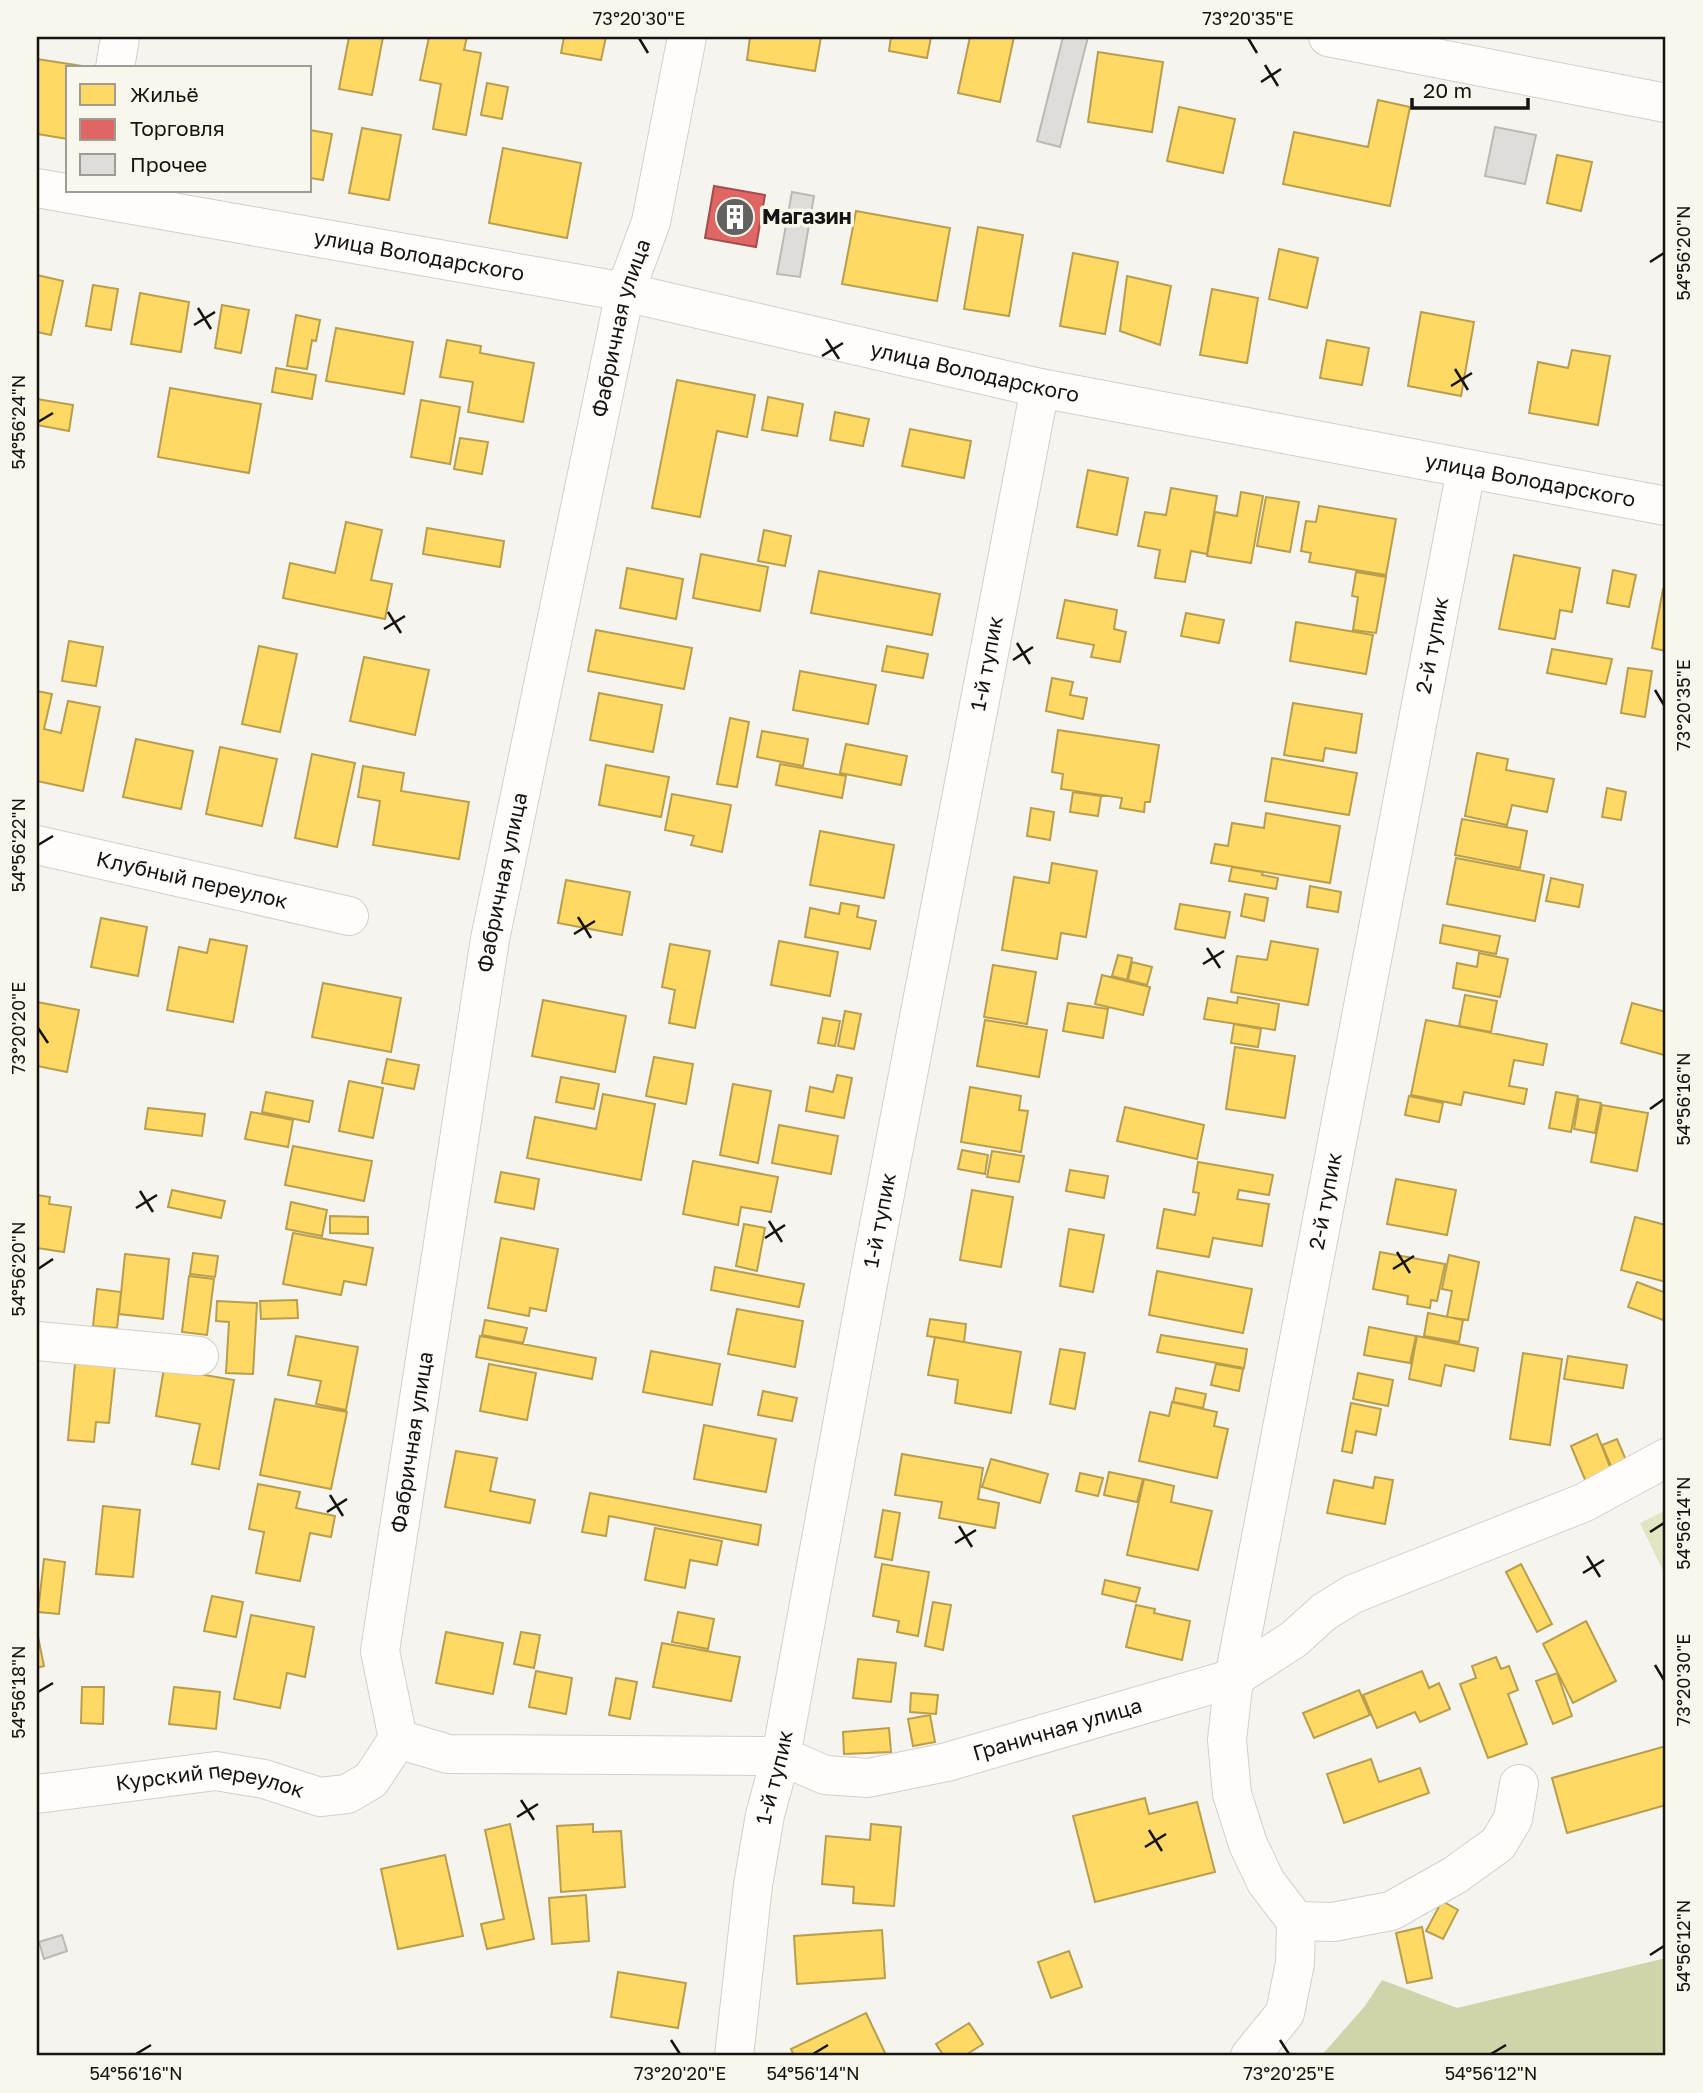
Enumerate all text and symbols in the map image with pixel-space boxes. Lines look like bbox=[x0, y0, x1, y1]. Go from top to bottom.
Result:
text: 73°20'30"E bbox=[593, 7, 685, 29]
text: 73°20'35"E bbox=[1202, 7, 1294, 29]
legend bbox=[66, 66, 312, 192]
scale bar bbox=[1412, 66, 1528, 110]
text: 20 m bbox=[1423, 77, 1472, 103]
text: Жильё bbox=[130, 81, 199, 107]
text: Торговля bbox=[130, 115, 225, 141]
text: Прочее bbox=[130, 151, 207, 177]
building icon: Магазин bbox=[714, 196, 756, 238]
place label: Магазин bbox=[762, 203, 851, 229]
text: 54°56'20"N bbox=[1672, 205, 1694, 301]
street label: улица Володарского bbox=[312, 223, 527, 286]
street label: Фабричная улица bbox=[585, 235, 656, 420]
street label: улица Володарского bbox=[868, 335, 1082, 407]
text: 54°56'24"N bbox=[7, 375, 29, 469]
street label: улица Володарского bbox=[1423, 447, 1638, 512]
street label: 2-й тупик bbox=[1409, 594, 1453, 696]
street label: 1-й тупик bbox=[964, 614, 1008, 713]
text: 73°20'35"E bbox=[1672, 659, 1694, 751]
street label: Фабричная улица bbox=[471, 790, 532, 974]
text: 54°56'22"N bbox=[7, 798, 29, 892]
street label: Клубный переулок bbox=[94, 845, 291, 914]
text: 73°20'20"E bbox=[7, 982, 29, 1074]
text: 54°56'16"N bbox=[1672, 1052, 1694, 1146]
street label: 2-й тупик bbox=[1303, 1150, 1347, 1252]
street label: 1-й тупик bbox=[857, 1170, 901, 1270]
text: 54°56'20"N bbox=[7, 1221, 29, 1317]
street label: Фабричная улица bbox=[384, 1350, 438, 1535]
text: 54°56'14"N bbox=[1672, 1476, 1694, 1570]
text: 73°20'30"E bbox=[1672, 1634, 1694, 1726]
text: 54°56'18"N bbox=[7, 1645, 29, 1739]
street label: Граничная улица bbox=[970, 1692, 1145, 1766]
street label: 1-й тупик bbox=[750, 1728, 797, 1826]
street label: Курский переулок bbox=[114, 1757, 308, 1803]
text: 54°56'12"N bbox=[1672, 1900, 1694, 1992]
text: 54°56'16"N bbox=[89, 2062, 183, 2084]
text: 73°20'20"E bbox=[634, 2062, 726, 2084]
text: 54°56'14"N bbox=[766, 2062, 860, 2084]
text: 73°20'25"E bbox=[1243, 2062, 1335, 2084]
text: 54°56'12"N bbox=[1445, 2062, 1537, 2084]

